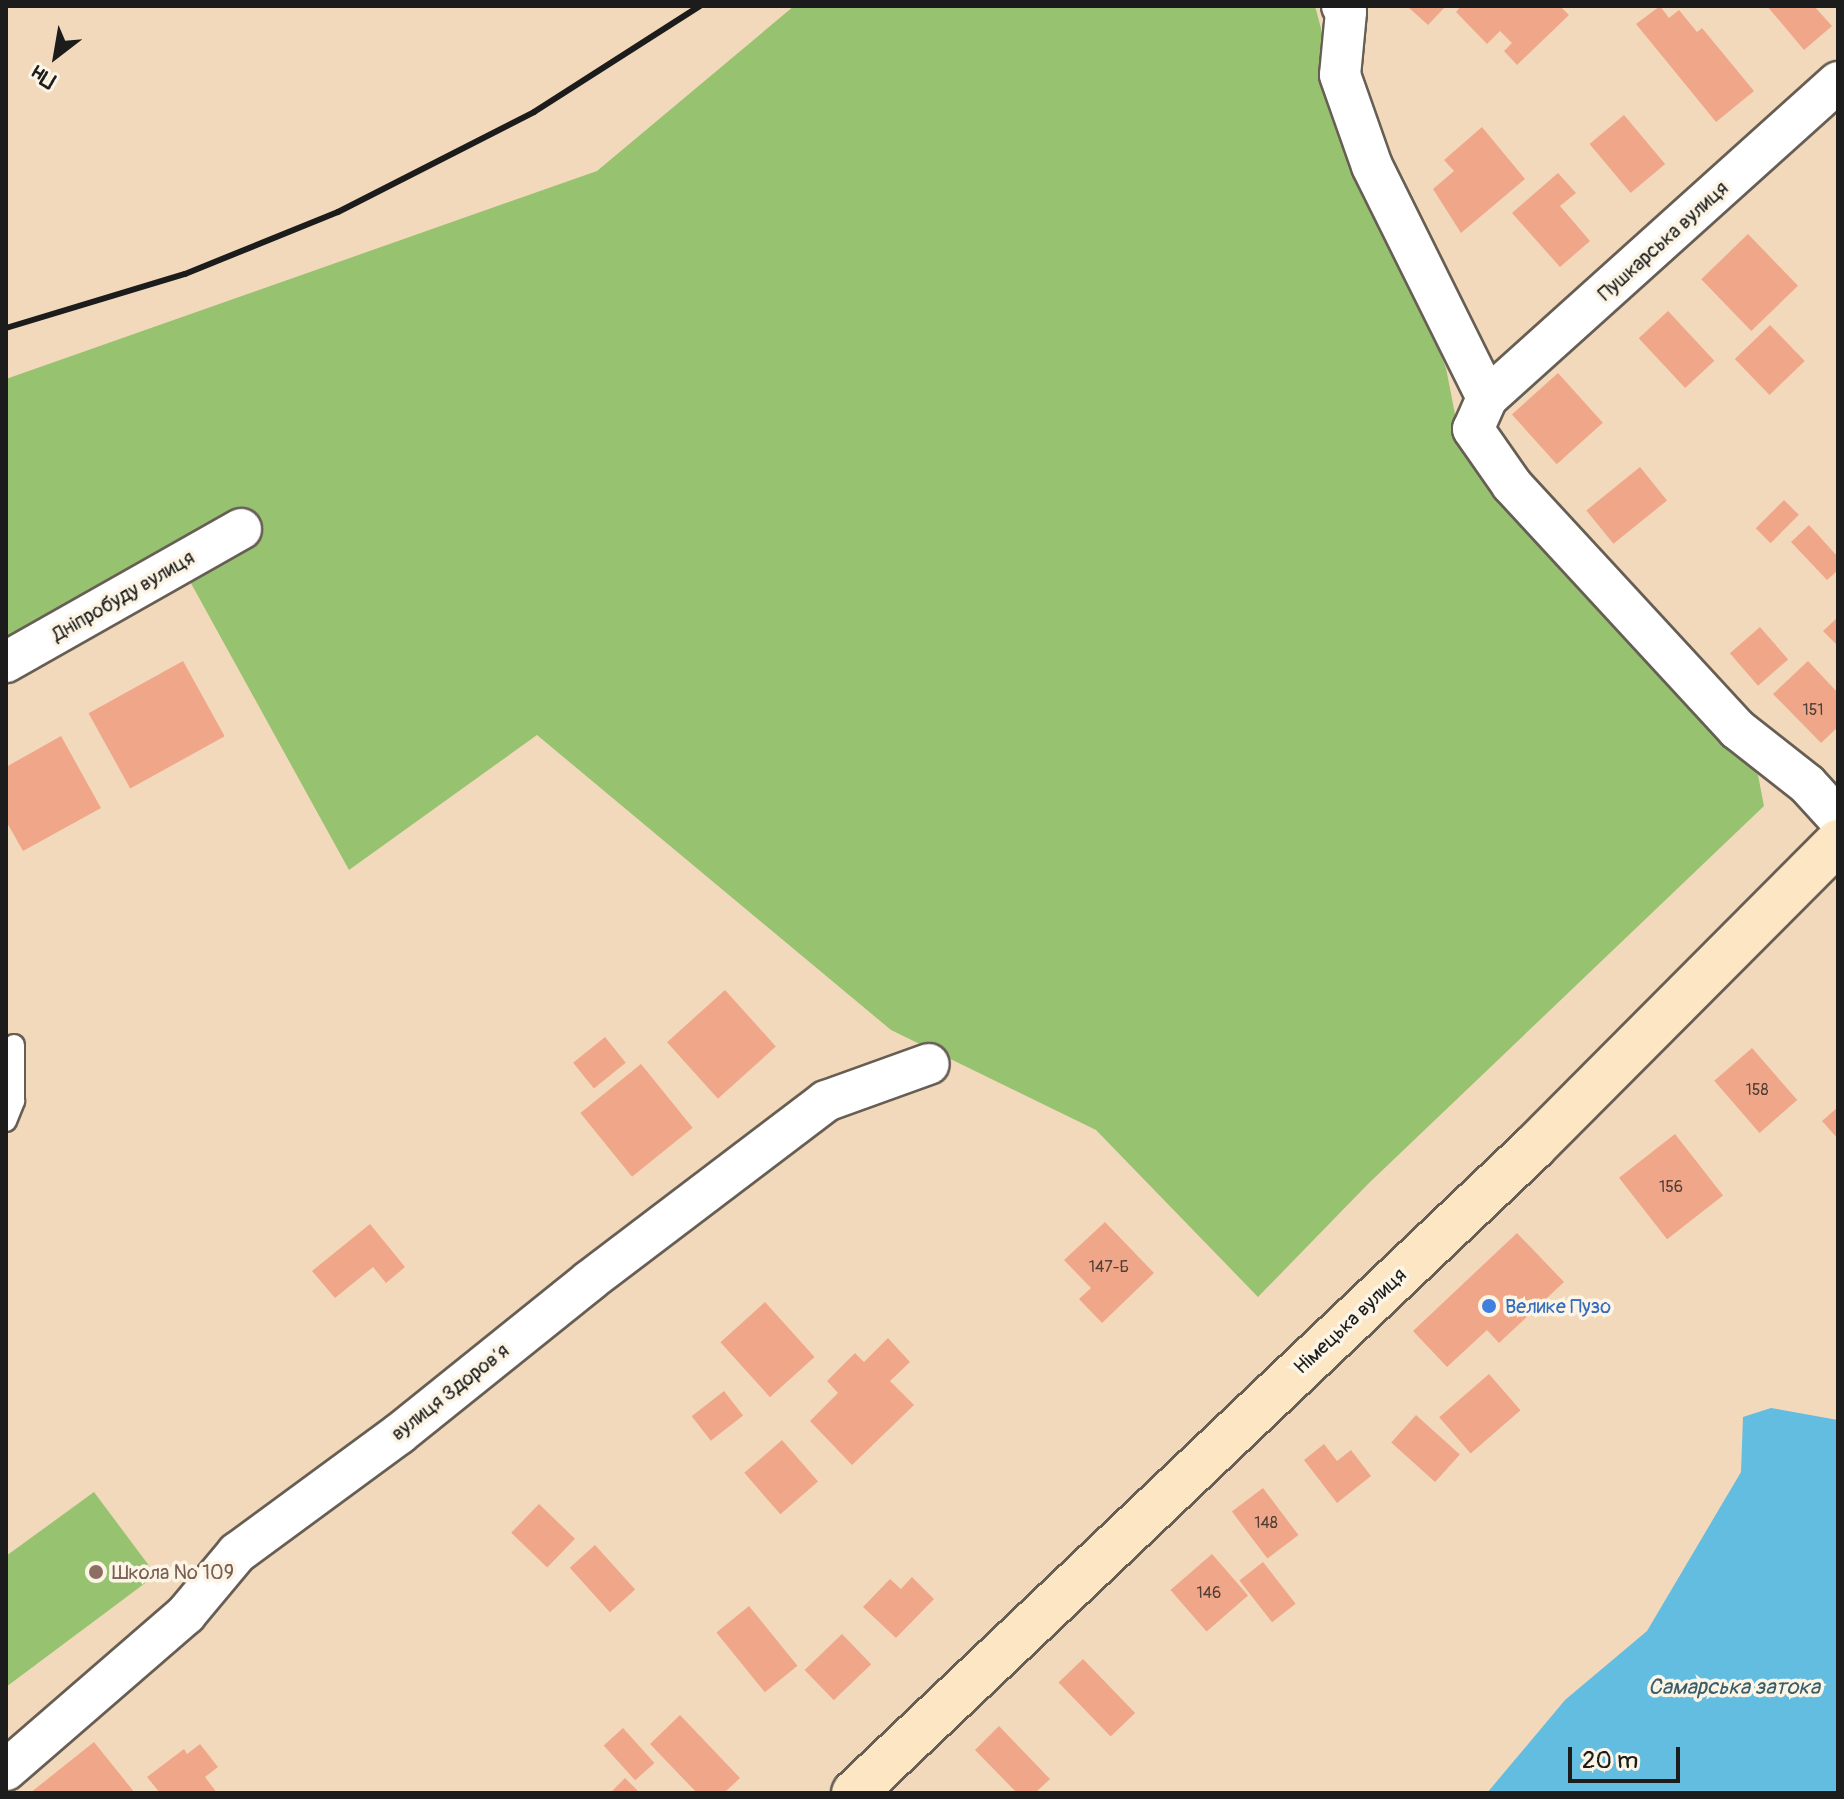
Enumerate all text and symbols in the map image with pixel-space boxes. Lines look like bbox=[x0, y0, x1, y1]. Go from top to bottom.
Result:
north arrow bbox=[16, 16, 96, 96]
text: Пн bbox=[26, 58, 61, 95]
street label: Пушкарська вулиця bbox=[1593, 176, 1733, 306]
street label: Дніпробуду вулиця bbox=[47, 545, 199, 647]
house number: 151 bbox=[1802, 700, 1824, 720]
house number: 158 bbox=[1746, 1080, 1768, 1100]
house number: 156 bbox=[1659, 1177, 1683, 1197]
house number: 147-Б bbox=[1089, 1257, 1129, 1277]
street label: Німецька вулиця bbox=[1289, 1263, 1411, 1379]
place label: Велике Пузо bbox=[1505, 1294, 1611, 1318]
marker: Велике Пузо bbox=[1480, 1297, 1498, 1315]
street label: вулиця Здоровʼя bbox=[386, 1339, 514, 1445]
house number: 148 bbox=[1254, 1513, 1278, 1533]
place label: Школа № 109 bbox=[112, 1560, 234, 1584]
marker: Школа № 109 bbox=[87, 1563, 105, 1581]
house number: 146 bbox=[1197, 1583, 1221, 1603]
water label: Самарська затока bbox=[1648, 1675, 1820, 1701]
scale bar bbox=[1572, 1731, 1684, 1781]
text: 20 m bbox=[1582, 1746, 1638, 1775]

